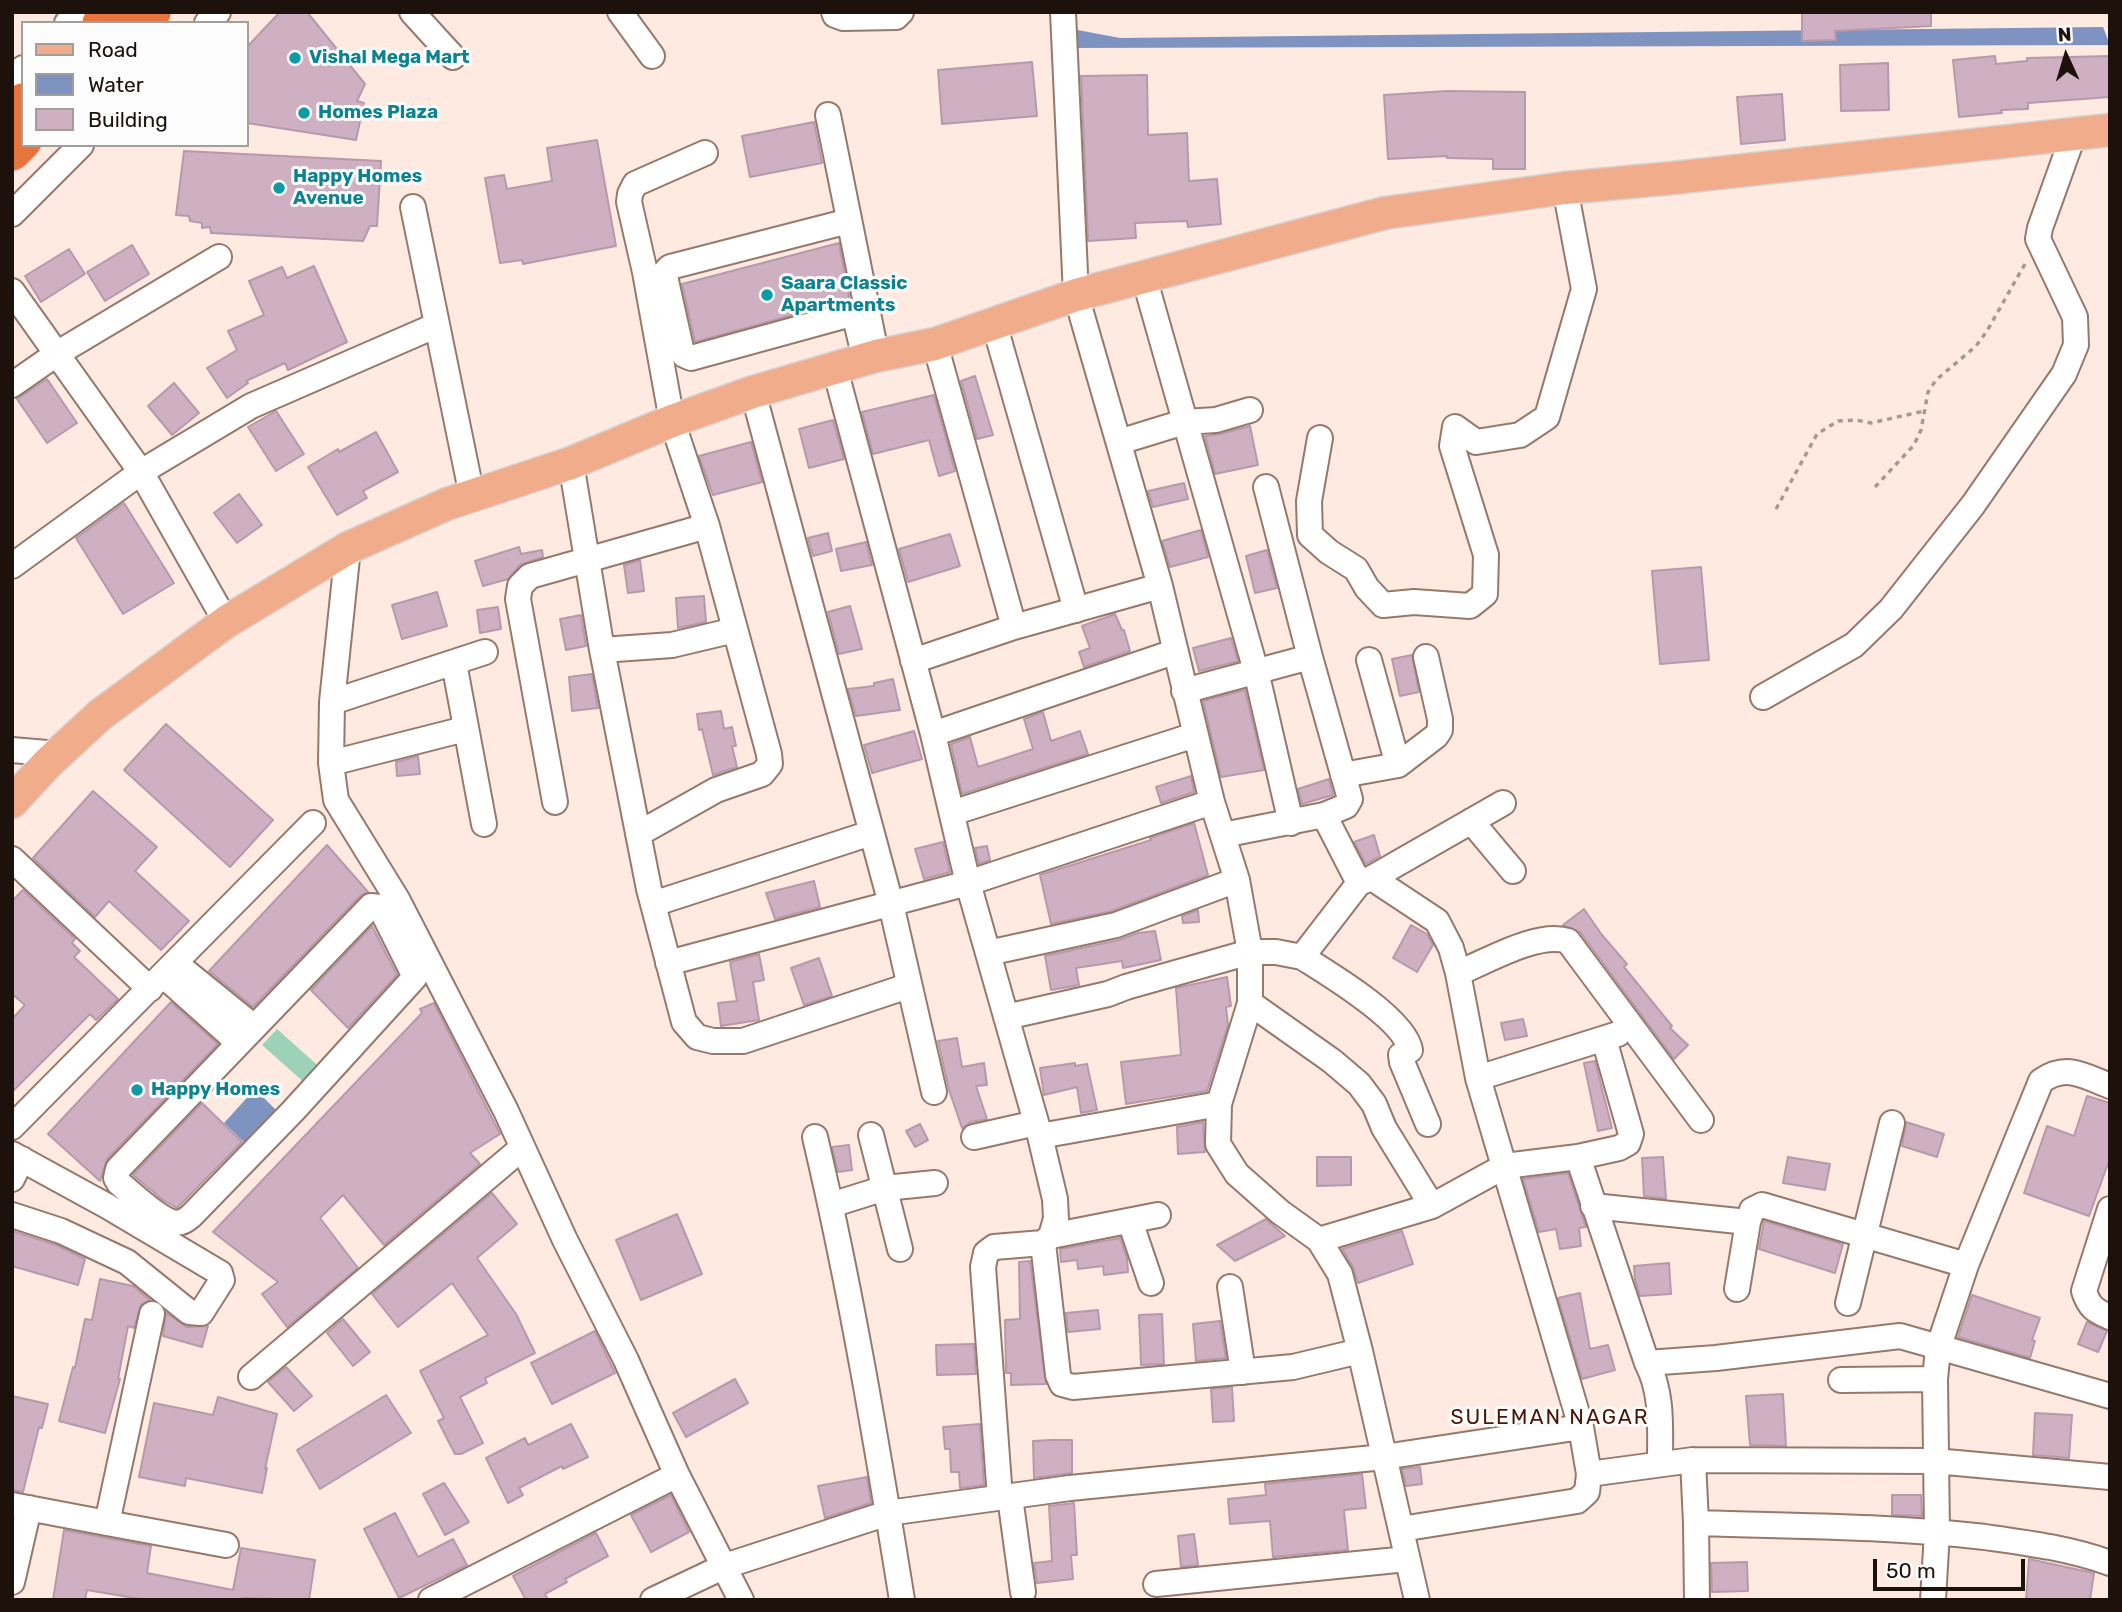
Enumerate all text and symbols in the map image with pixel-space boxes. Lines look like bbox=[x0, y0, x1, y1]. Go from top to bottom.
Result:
legend bbox=[21, 21, 248, 147]
north arrow bbox=[2031, 21, 2101, 91]
text: N bbox=[2057, 23, 2072, 47]
text: Road bbox=[88, 37, 138, 62]
place label: Vishal Mega Mart bbox=[309, 47, 470, 69]
marker: Vishal Mega Mart bbox=[287, 50, 303, 66]
text: Water bbox=[88, 72, 144, 97]
place label: Homes Plaza bbox=[318, 102, 438, 124]
marker: Homes Plaza bbox=[296, 105, 312, 121]
text: Building bbox=[88, 107, 168, 132]
place label: Happy Homes Avenue bbox=[293, 166, 422, 210]
marker: Happy Homes Avenue bbox=[271, 180, 287, 196]
place label: Saara Classic Apartments bbox=[781, 273, 907, 317]
marker: Saara Classic Apartments bbox=[759, 287, 775, 303]
place label: Happy Homes bbox=[151, 1079, 280, 1101]
marker: Happy Homes bbox=[129, 1082, 145, 1098]
district label: SULEMAN NAGAR bbox=[1452, 1405, 1648, 1431]
scale bar bbox=[1877, 1546, 2029, 1590]
text: 50 m bbox=[1886, 1558, 1936, 1583]

